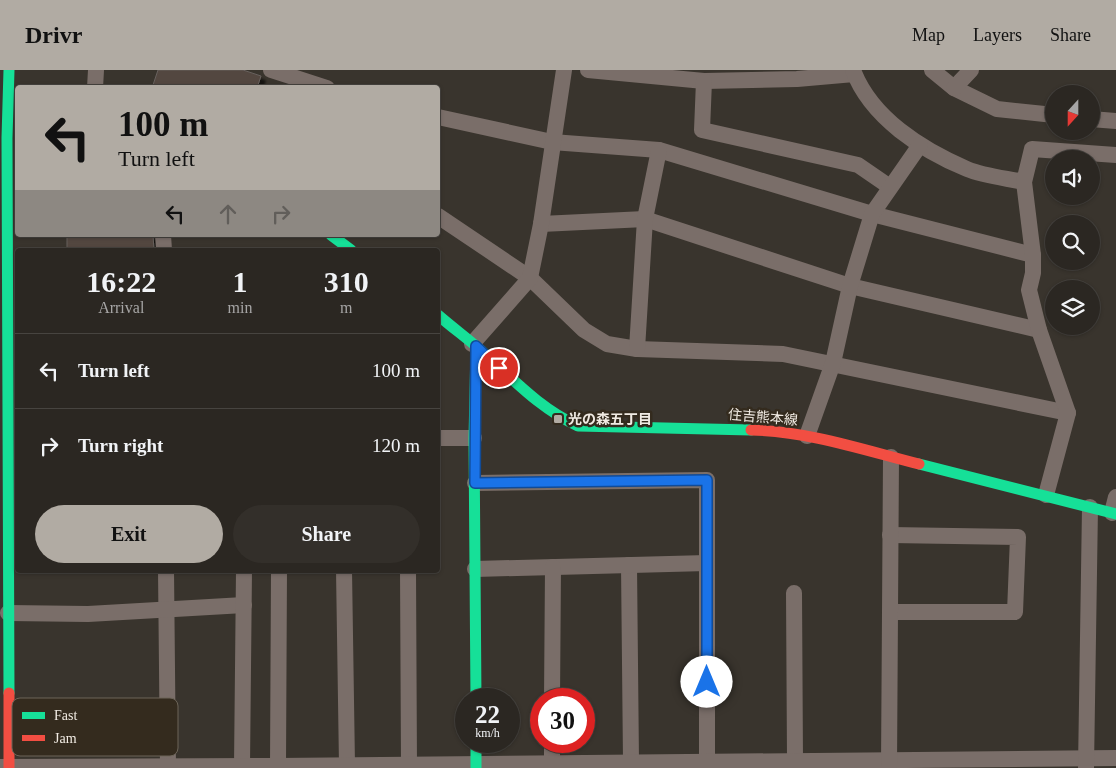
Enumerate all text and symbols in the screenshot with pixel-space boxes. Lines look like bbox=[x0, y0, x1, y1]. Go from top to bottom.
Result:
text: Drivr bbox=[25, 22, 82, 48]
text: Map bbox=[912, 25, 945, 45]
text: Layers bbox=[973, 25, 1022, 45]
text: Share bbox=[1050, 25, 1091, 45]
north arrow bbox=[1045, 85, 1100, 140]
map controls bbox=[1045, 85, 1100, 335]
icon: left bbox=[35, 105, 100, 170]
text: 100 m bbox=[118, 105, 208, 144]
text: Turn left bbox=[118, 146, 195, 171]
button: sound bbox=[1045, 150, 1100, 205]
icon: left bbox=[161, 200, 189, 228]
icon: ahead bbox=[214, 200, 242, 228]
icon: right bbox=[267, 200, 295, 228]
button: search bbox=[1045, 215, 1100, 270]
text: 16:22 bbox=[86, 265, 156, 298]
text: 1 bbox=[232, 265, 247, 298]
text: 310 bbox=[324, 265, 369, 298]
button: layers bbox=[1045, 280, 1100, 335]
text: Arrival bbox=[98, 299, 144, 316]
text: min bbox=[228, 299, 252, 316]
text: m bbox=[340, 299, 352, 316]
pin bbox=[478, 347, 520, 389]
icon: arrive bbox=[485, 354, 513, 382]
icon: left bbox=[35, 357, 63, 385]
text: Turn left bbox=[78, 360, 150, 381]
text: 100 m bbox=[372, 360, 420, 381]
street label: 住吉熊本線 bbox=[727, 406, 799, 428]
place label: 光の森五丁目 bbox=[568, 412, 652, 427]
marker: 光の森五丁目 bbox=[552, 413, 564, 425]
icon: right bbox=[35, 432, 63, 460]
text: Turn right bbox=[78, 435, 163, 456]
text: 120 m bbox=[372, 435, 420, 456]
button: Exit bbox=[35, 505, 223, 563]
button: Share bbox=[233, 505, 420, 563]
position arrow bbox=[680, 655, 732, 707]
speed limit sign: 30 bbox=[530, 688, 595, 753]
legend bbox=[12, 698, 178, 756]
text: 22 bbox=[475, 701, 500, 728]
text: Fast bbox=[54, 708, 77, 723]
text: km/h bbox=[475, 726, 500, 740]
text: Jam bbox=[54, 731, 77, 746]

